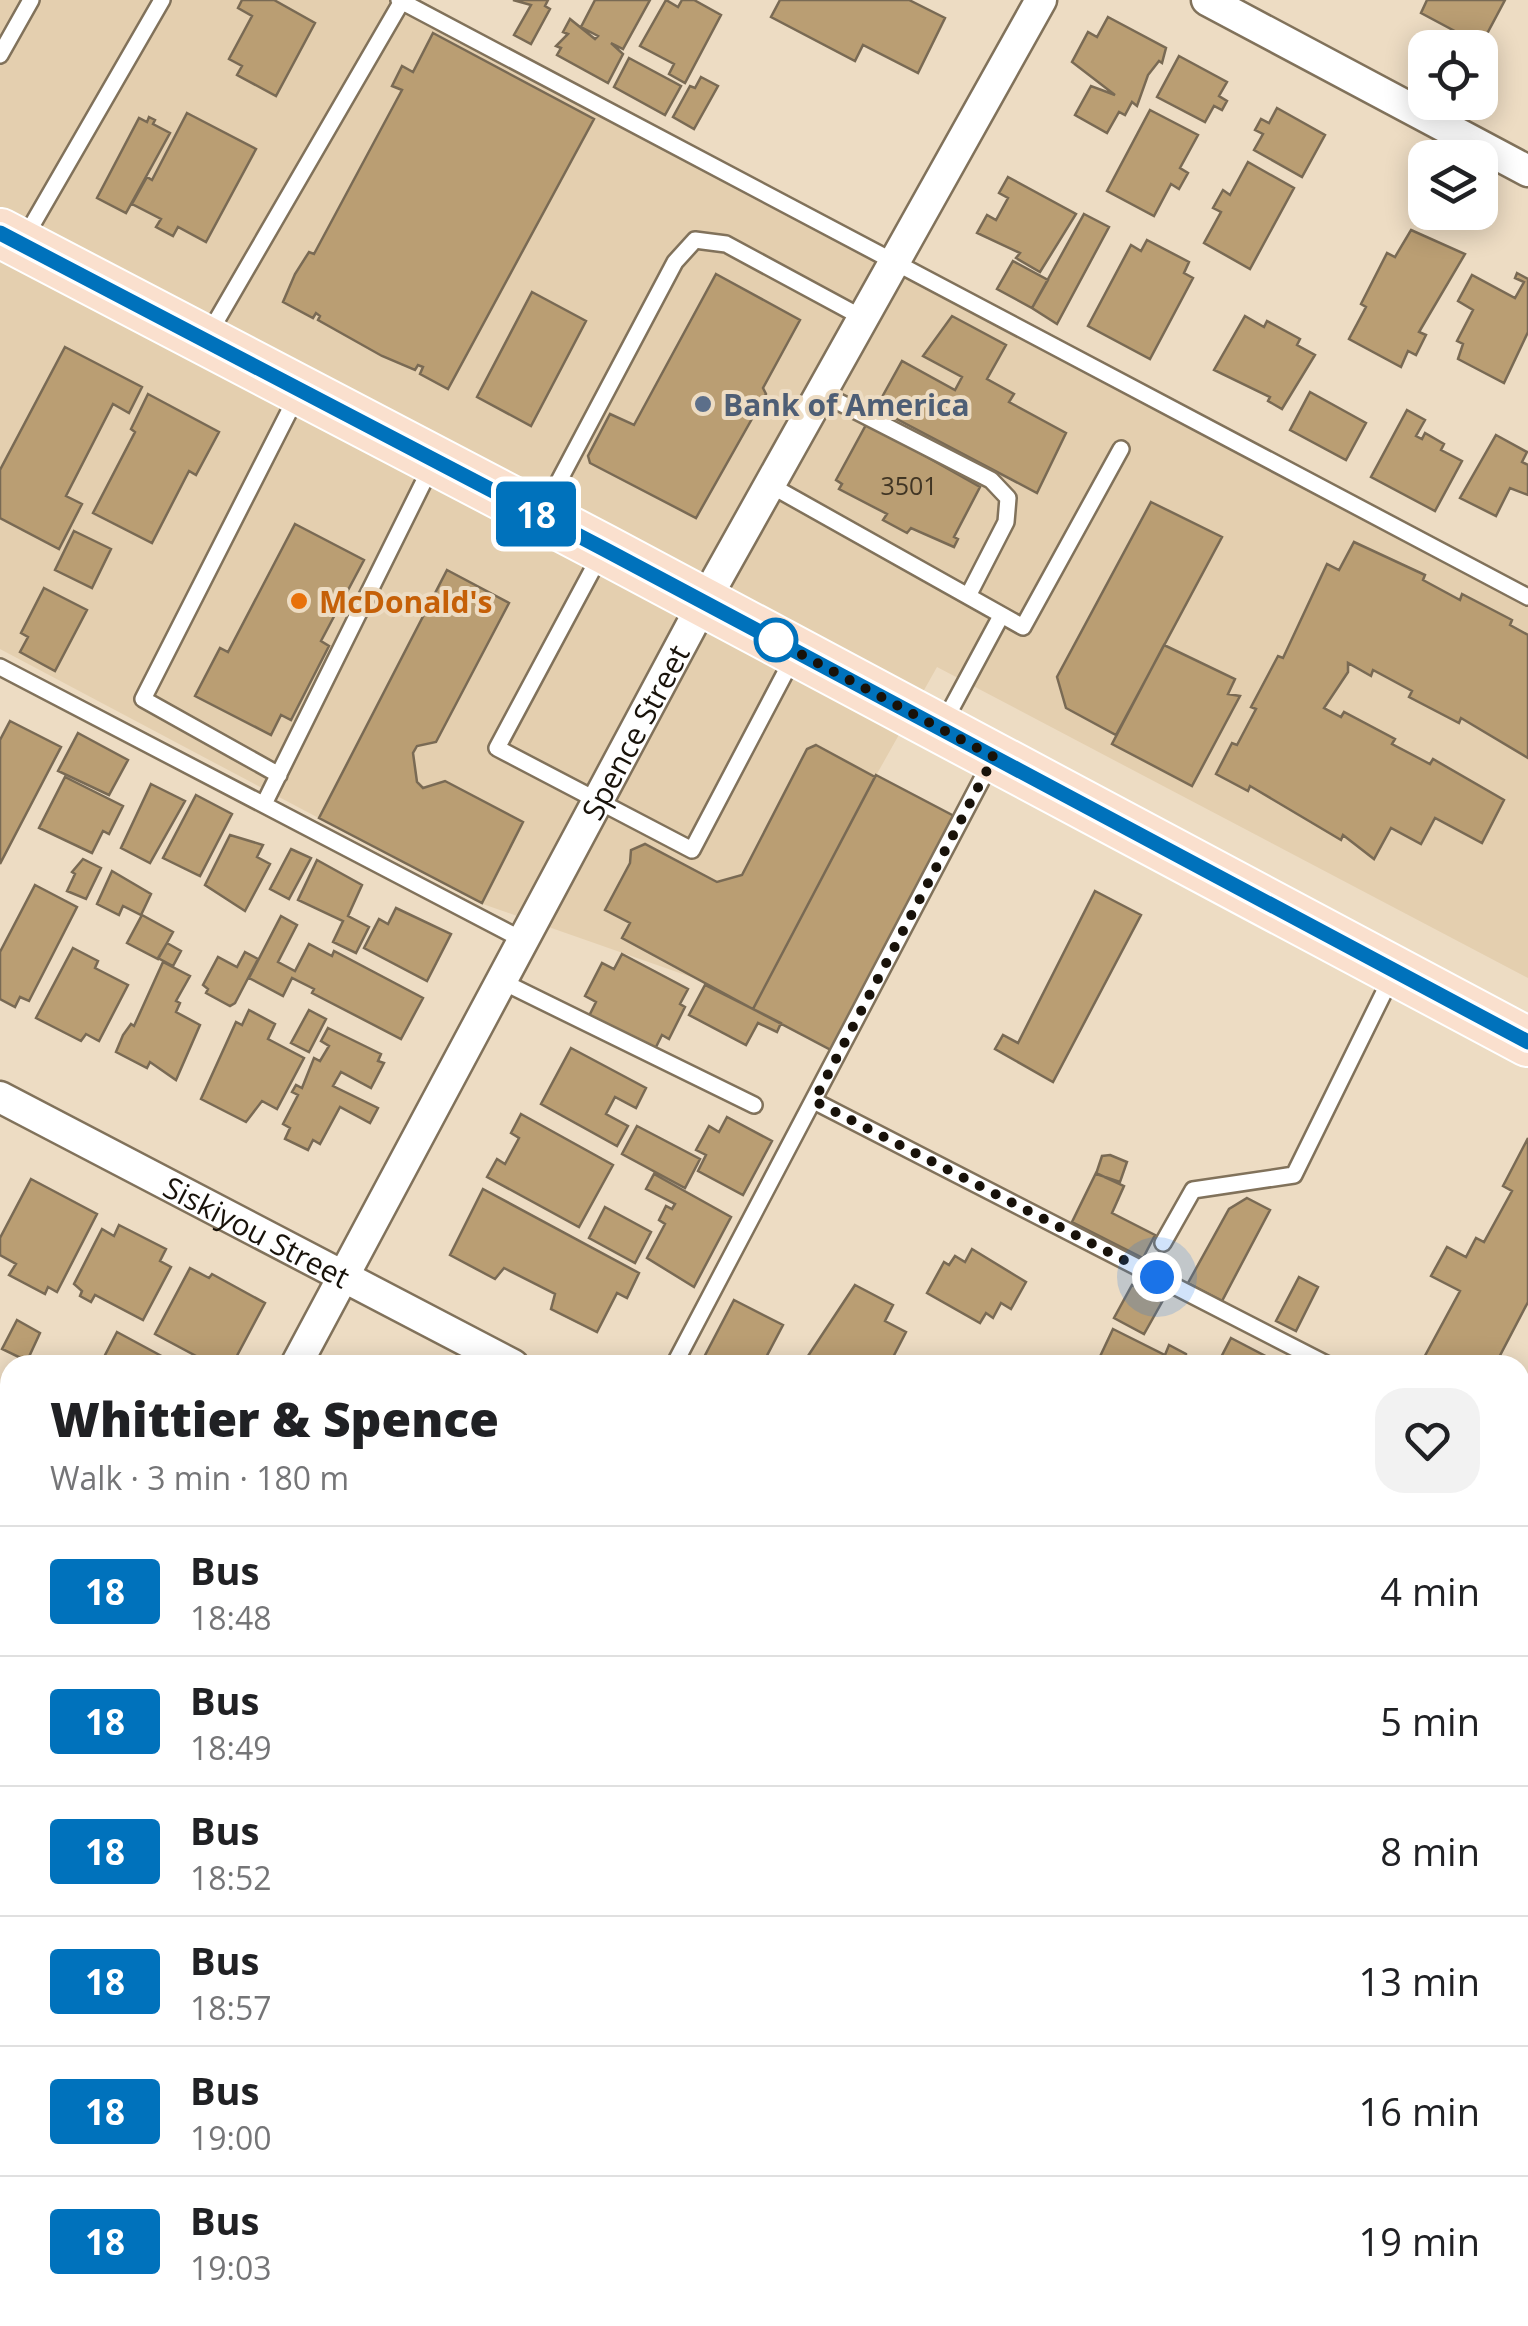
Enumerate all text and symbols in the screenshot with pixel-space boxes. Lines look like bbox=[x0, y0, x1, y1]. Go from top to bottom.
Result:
map controls bbox=[1408, 30, 1498, 230]
button: locate bbox=[1408, 30, 1498, 120]
button: layers bbox=[1408, 140, 1498, 230]
place label: Bank of America bbox=[723, 384, 970, 425]
marker: Bank of America bbox=[692, 393, 714, 415]
house number: 3501 bbox=[880, 468, 938, 502]
line badge: 18 bbox=[491, 482, 581, 546]
text: 18 bbox=[516, 491, 556, 538]
place label: McDonald's bbox=[319, 581, 492, 622]
marker: McDonald's bbox=[288, 590, 310, 612]
unlabelled marker bbox=[755, 619, 797, 661]
street label: Spence Street bbox=[571, 637, 698, 827]
street label: Siskiyou Street bbox=[157, 1166, 357, 1297]
your location bbox=[1132, 1252, 1182, 1302]
text: Whittier & Spence bbox=[50, 1386, 499, 1451]
button: heart bbox=[1375, 1388, 1480, 1493]
text: Walk · 3 min · 180 m bbox=[50, 1456, 349, 1499]
text: Bus bbox=[190, 1544, 259, 1596]
text: 4 min bbox=[1380, 1565, 1480, 1617]
text: 18 bbox=[85, 1568, 125, 1615]
text: 18:48 bbox=[190, 1596, 272, 1639]
text: Bus bbox=[190, 1674, 259, 1726]
text: 5 min bbox=[1380, 1695, 1480, 1747]
text: 18 bbox=[85, 1698, 125, 1745]
text: 18:49 bbox=[190, 1726, 272, 1769]
text: Bus bbox=[190, 1804, 259, 1856]
text: 8 min bbox=[1380, 1825, 1480, 1877]
text: 18 bbox=[85, 1828, 125, 1875]
text: 18:52 bbox=[190, 1856, 272, 1899]
text: Bus bbox=[190, 1934, 259, 1986]
text: 13 min bbox=[1359, 1955, 1480, 2007]
text: 18 bbox=[85, 1958, 125, 2005]
text: 18:57 bbox=[190, 1986, 272, 2029]
text: Bus bbox=[190, 2064, 259, 2116]
text: 16 min bbox=[1359, 2085, 1480, 2137]
text: 18 bbox=[85, 2088, 125, 2135]
text: 19:00 bbox=[190, 2116, 272, 2159]
text: Bus bbox=[190, 2194, 259, 2246]
text: 19 min bbox=[1359, 2215, 1480, 2267]
text: 18 bbox=[85, 2218, 125, 2265]
text: 19:03 bbox=[190, 2246, 272, 2289]

